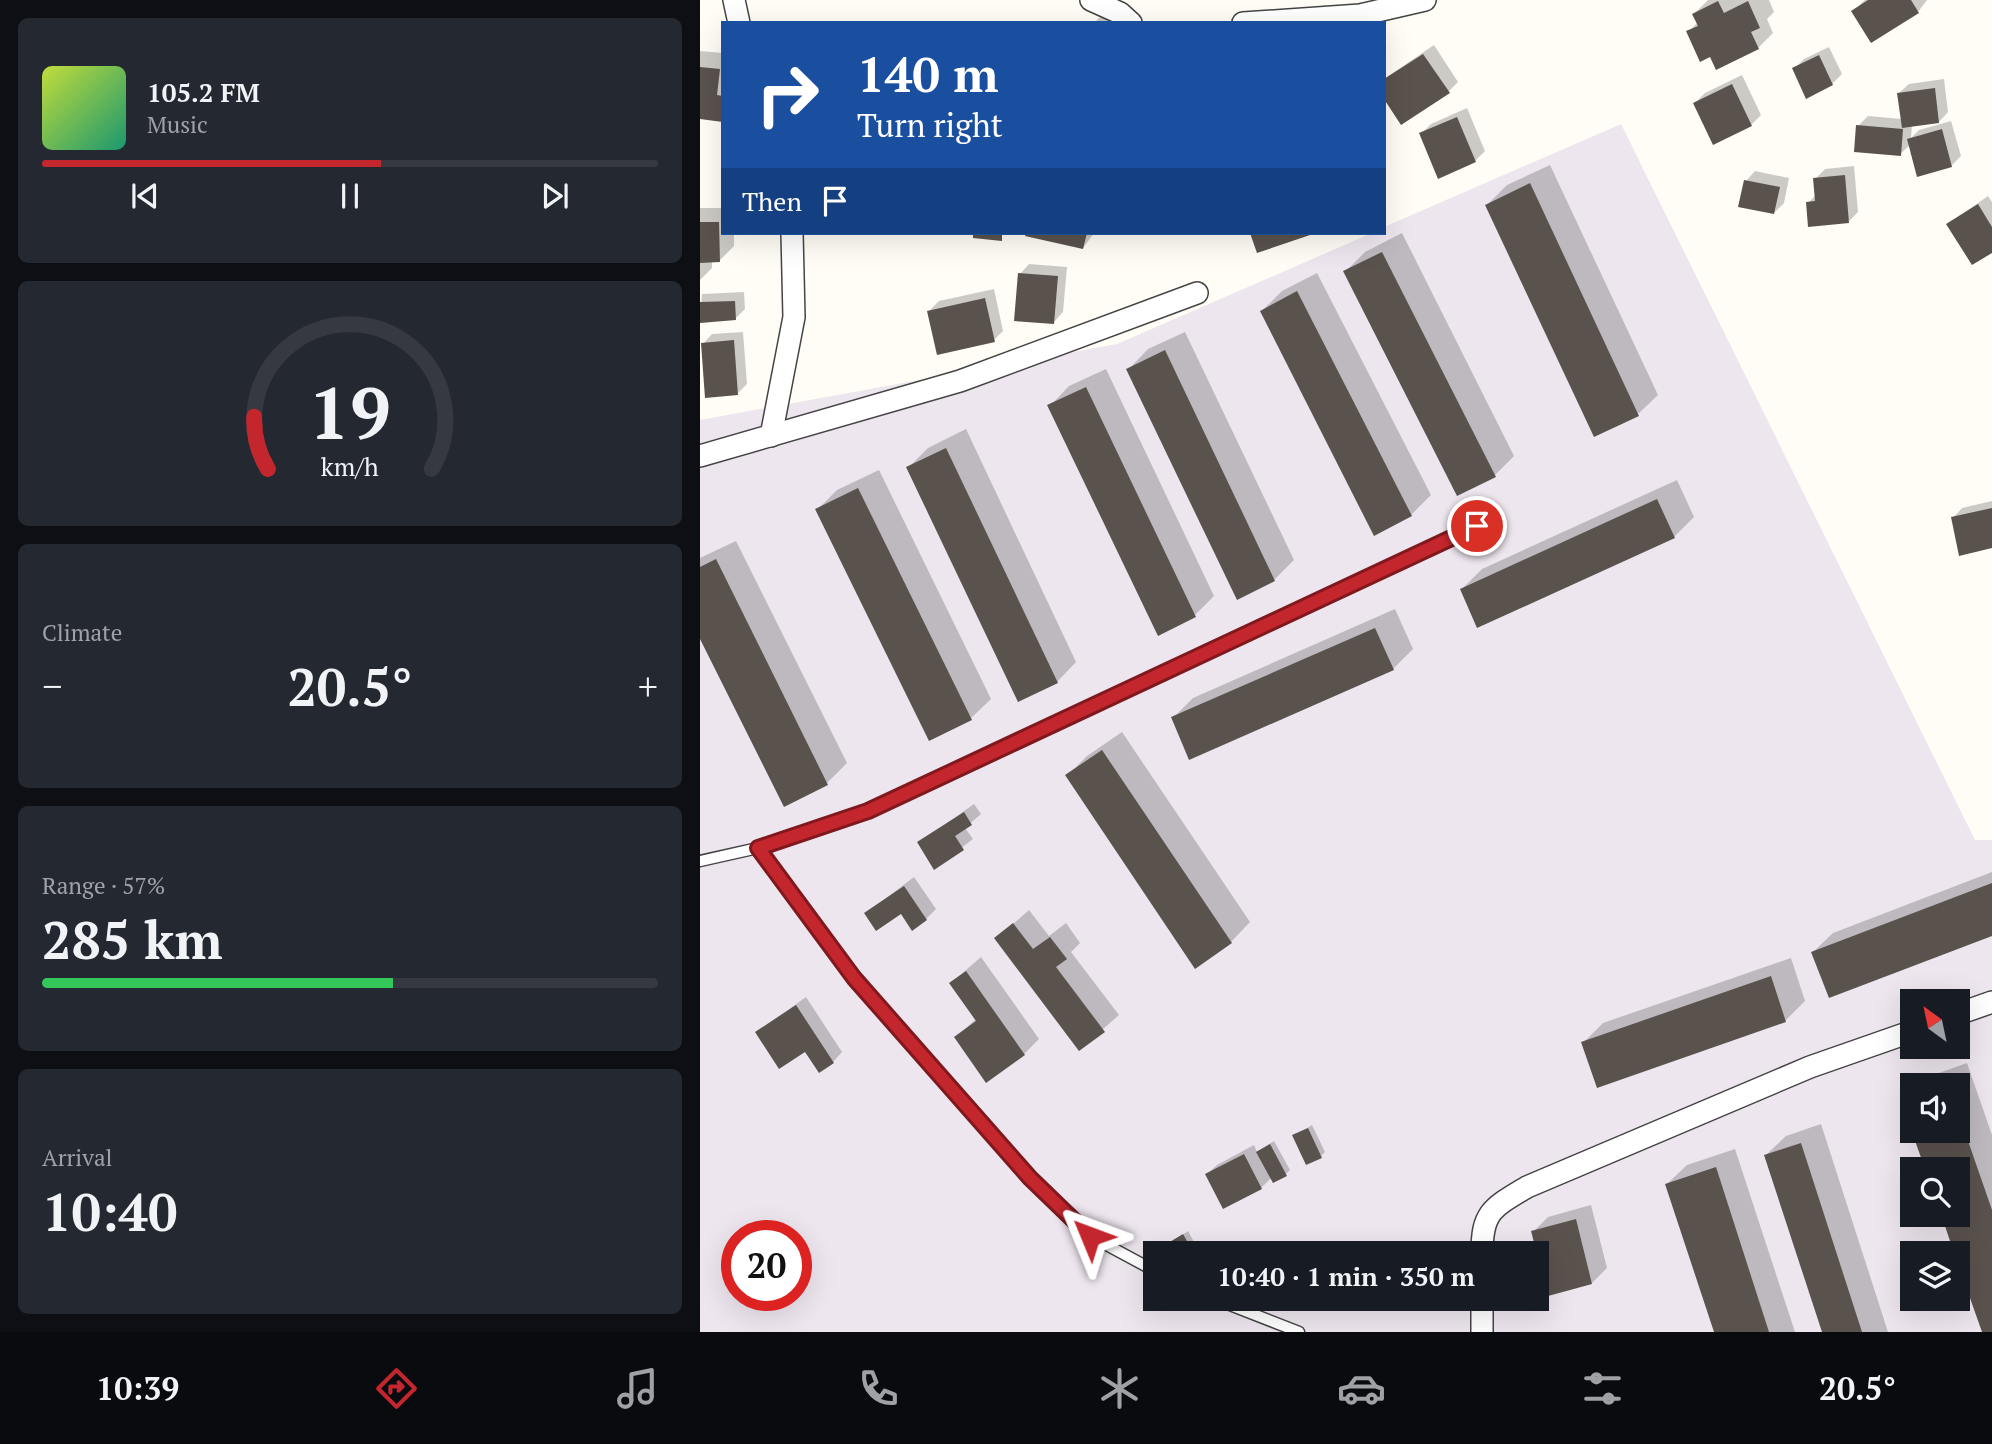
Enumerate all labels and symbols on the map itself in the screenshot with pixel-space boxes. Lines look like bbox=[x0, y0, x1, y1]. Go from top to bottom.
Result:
pin bbox=[1447, 496, 1507, 556]
north arrow bbox=[1900, 989, 1970, 1059]
position arrow bbox=[1053, 1199, 1127, 1273]
speed limit sign: 20 bbox=[721, 1220, 812, 1311]

